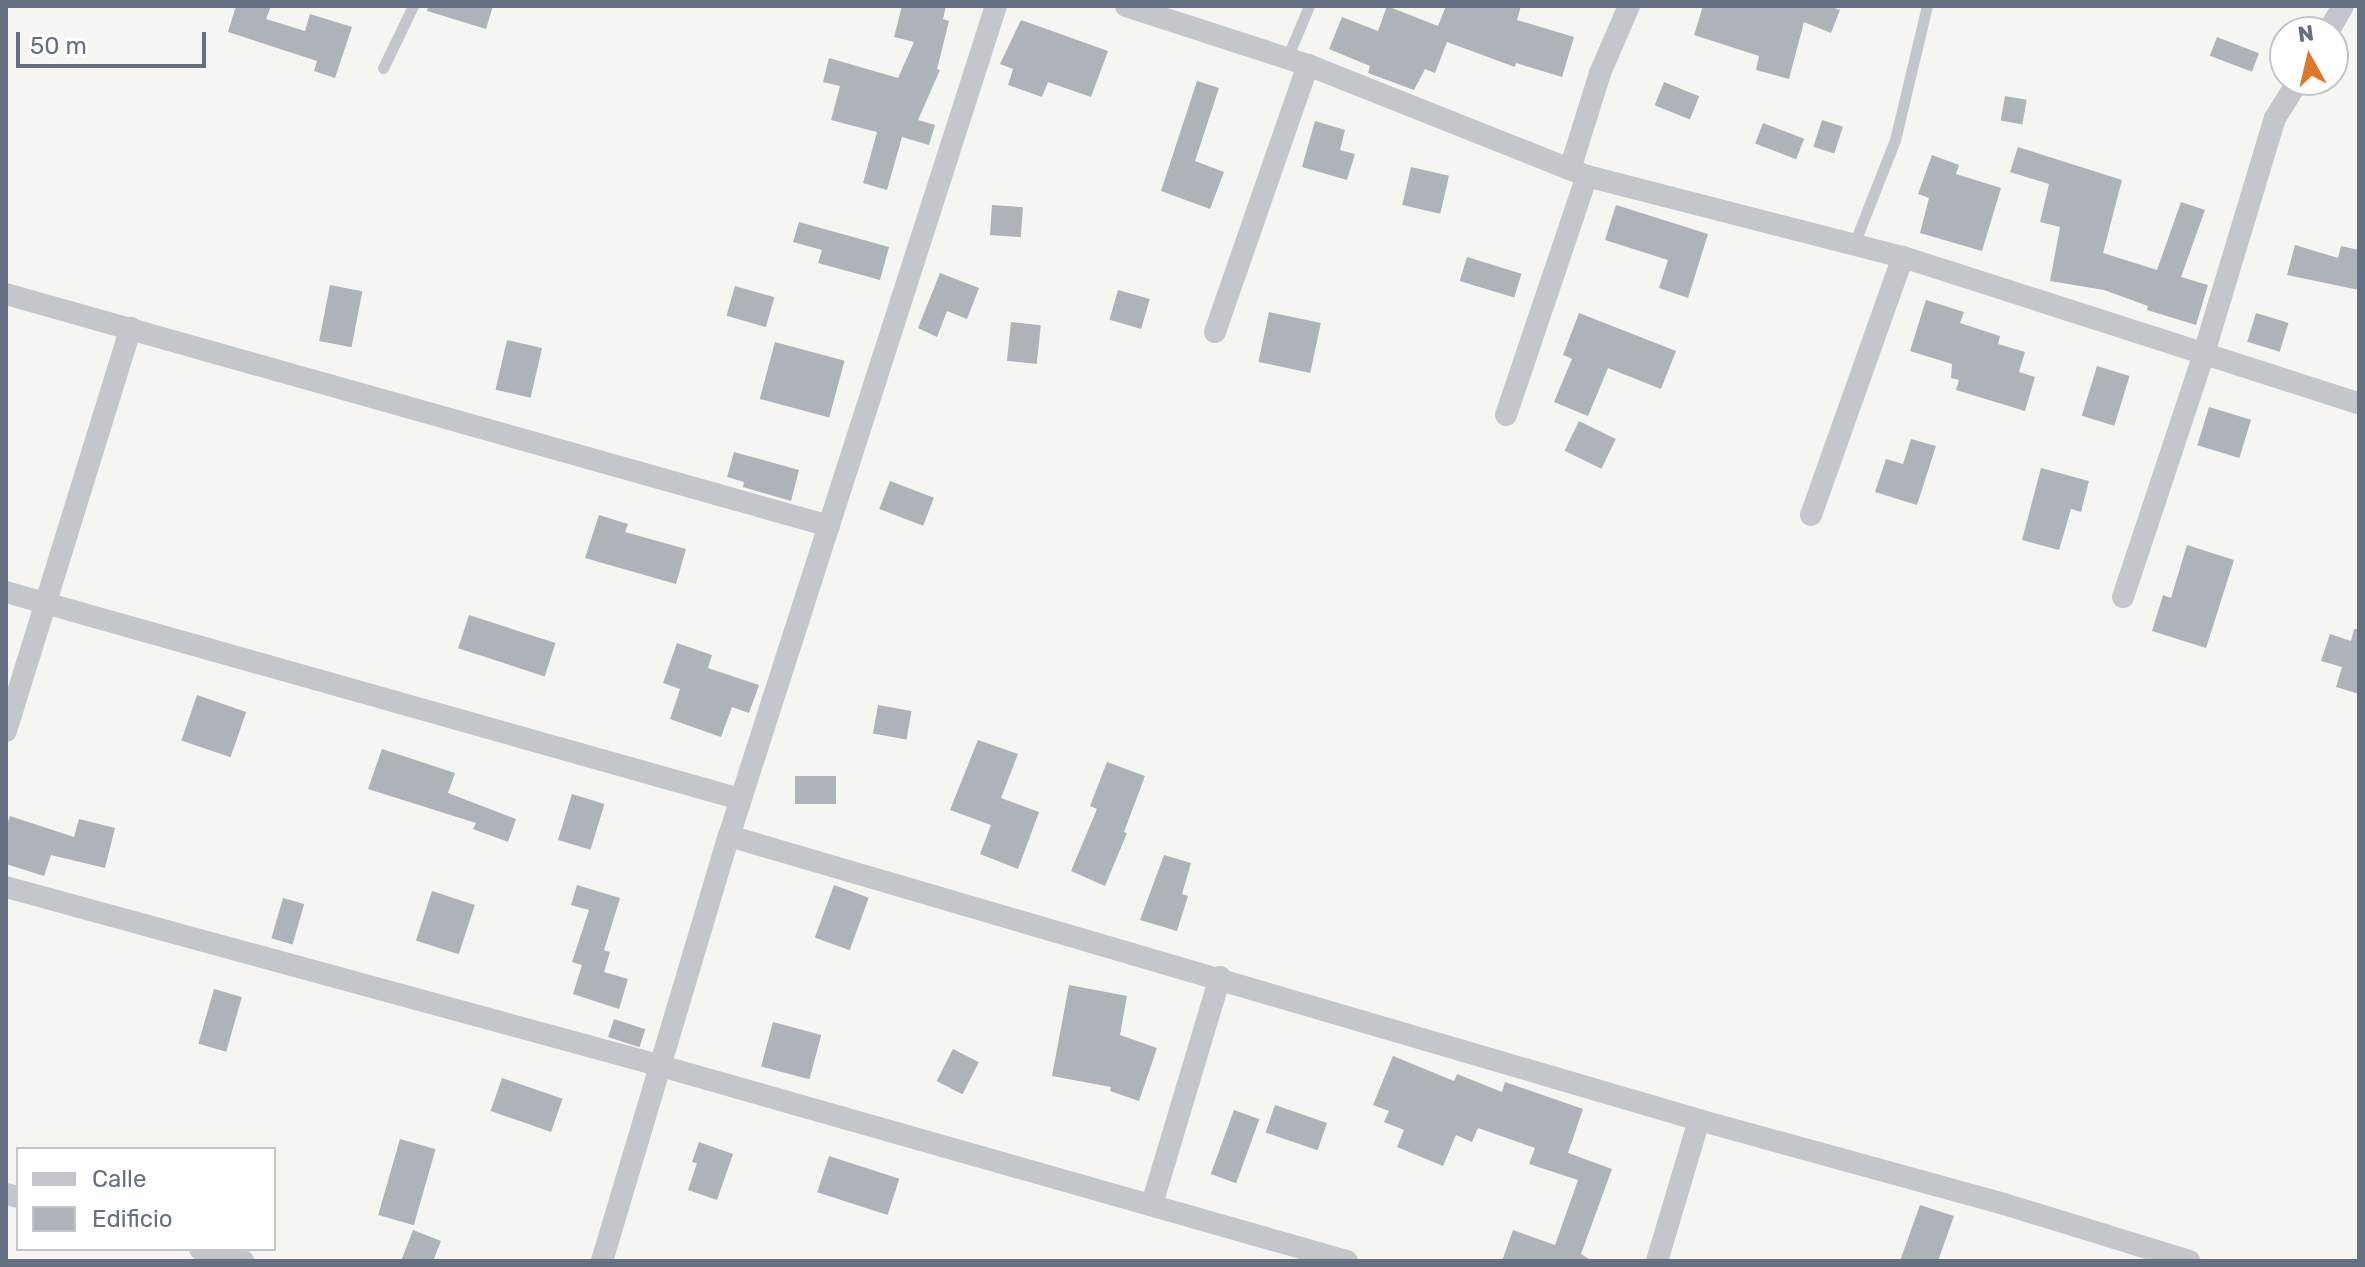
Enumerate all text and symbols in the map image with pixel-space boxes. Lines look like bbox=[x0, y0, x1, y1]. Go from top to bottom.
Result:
scale bar bbox=[20, 16, 210, 66]
north arrow bbox=[2269, 16, 2349, 96]
text: N bbox=[2296, 19, 2316, 48]
text: 50 m bbox=[30, 32, 87, 60]
legend bbox=[16, 1147, 276, 1251]
text: Calle bbox=[92, 1165, 146, 1193]
text: Edificio bbox=[92, 1205, 173, 1233]

